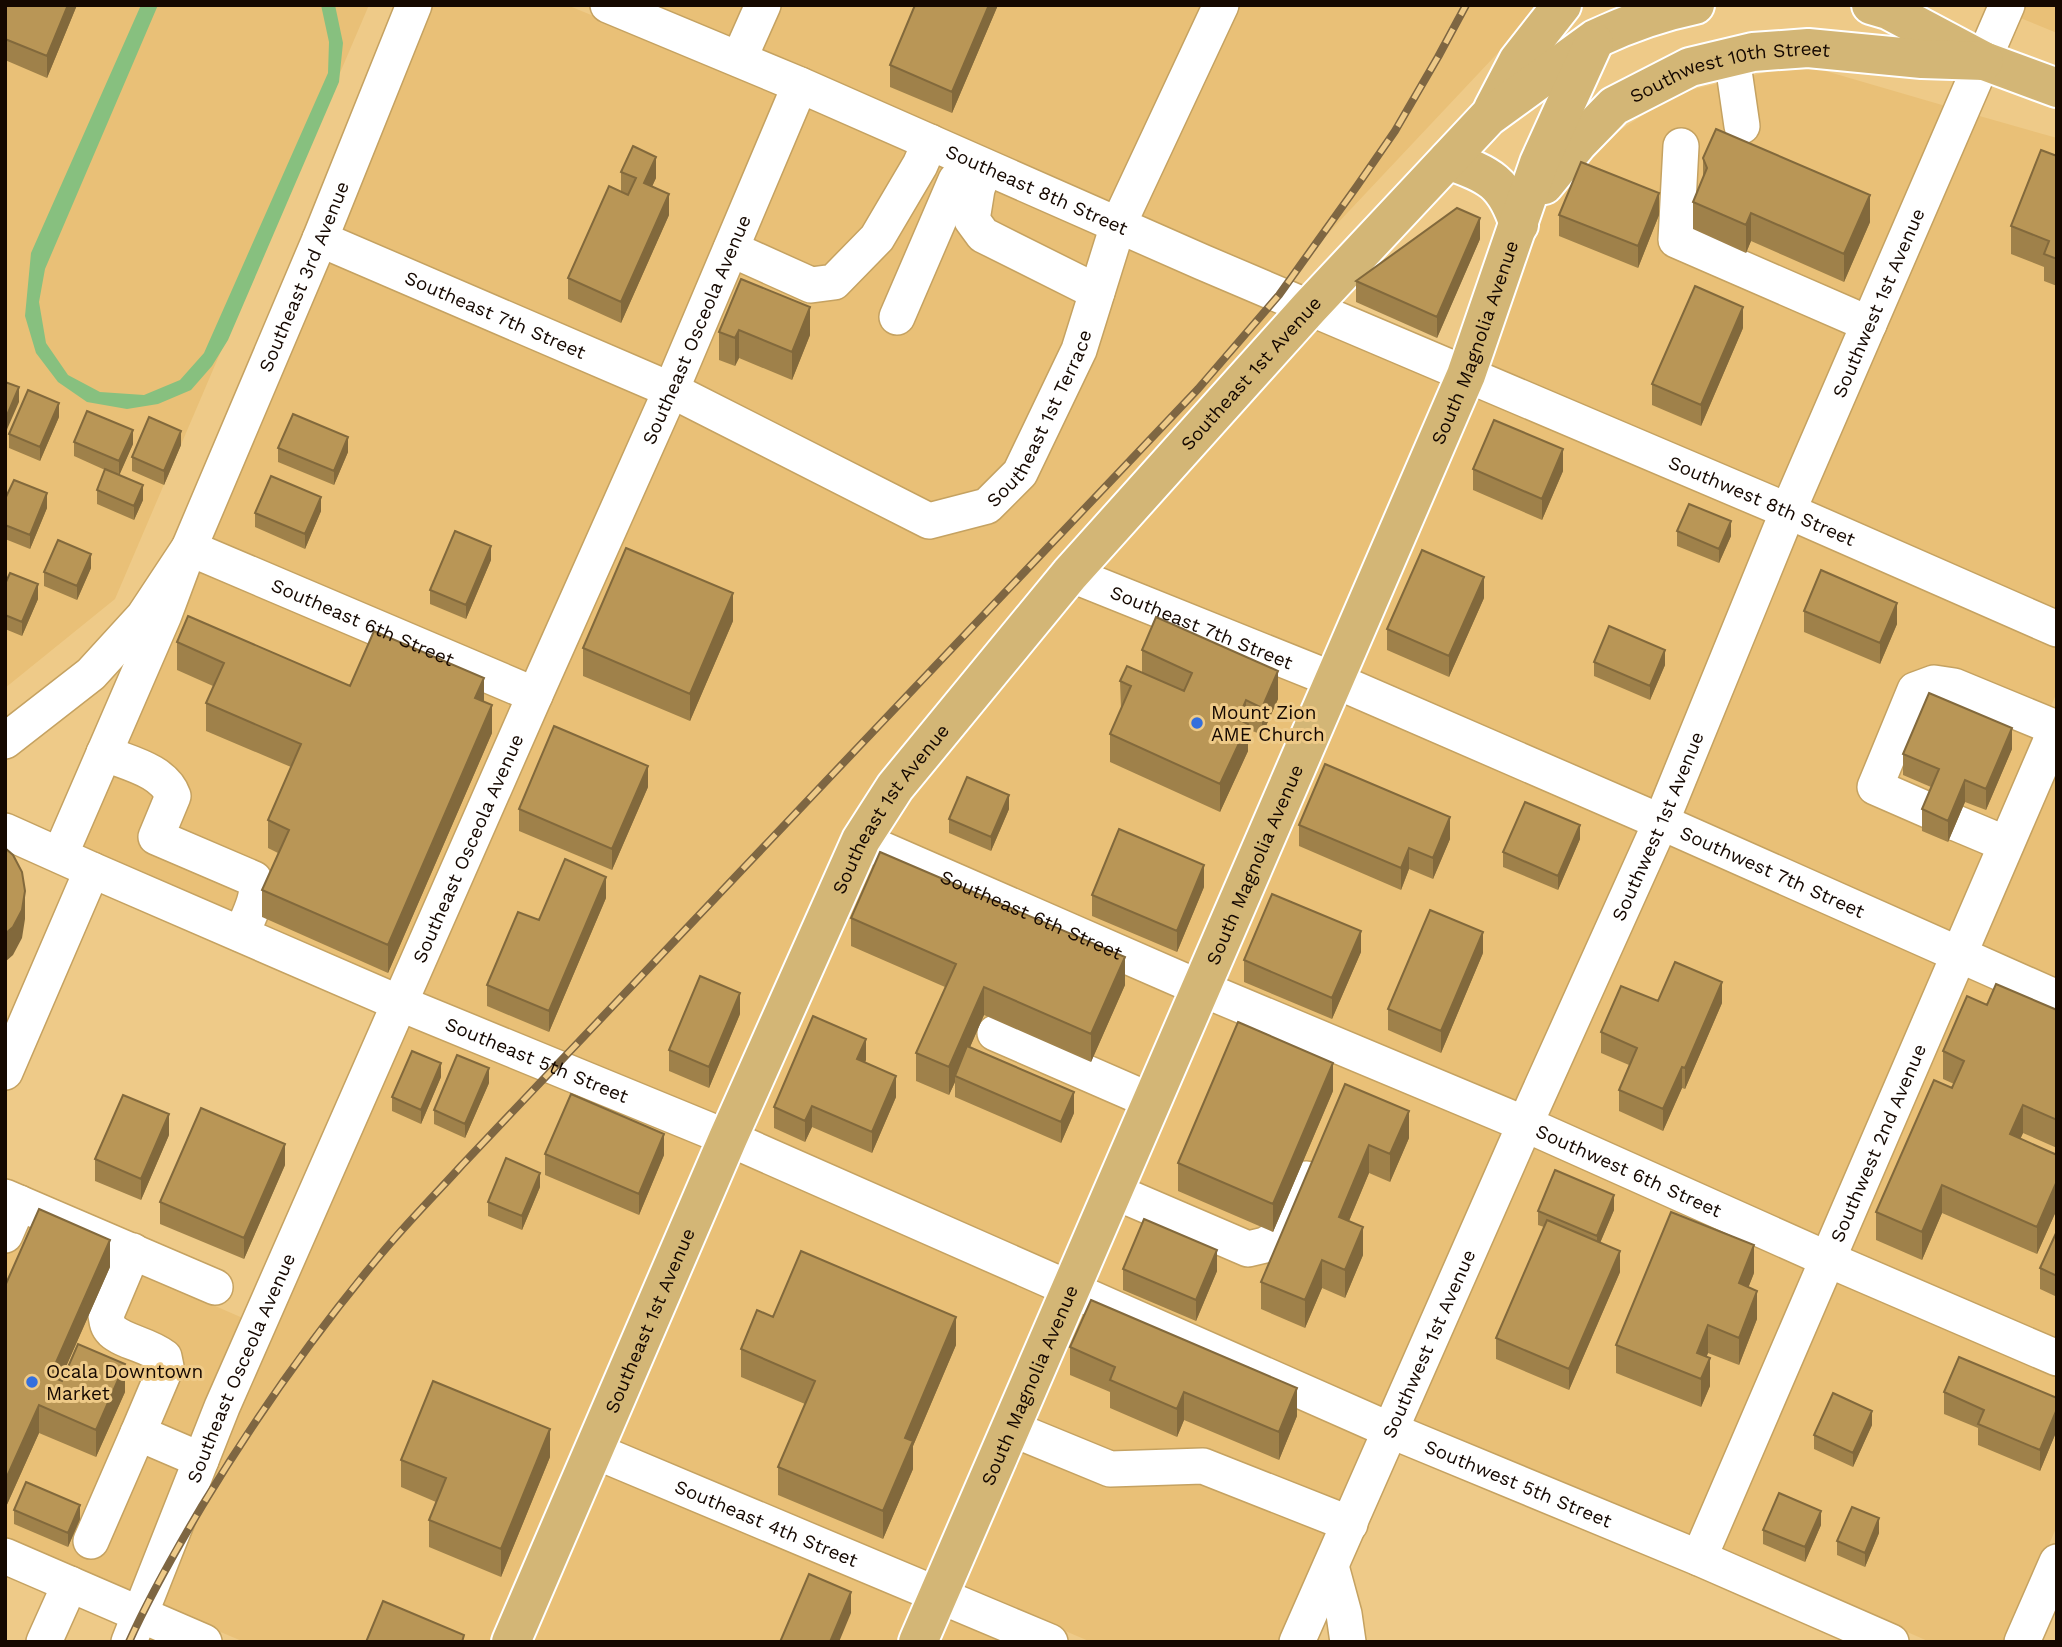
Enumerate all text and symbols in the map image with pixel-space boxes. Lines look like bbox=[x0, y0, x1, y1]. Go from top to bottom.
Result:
street label: Southwest 10th Street bbox=[1626, 37, 1831, 108]
street label: Southeast 8th Street bbox=[942, 140, 1131, 240]
street label: Southeast 3rd Avenue bbox=[254, 178, 354, 375]
street label: Southwest 1st Avenue bbox=[1828, 205, 1930, 401]
street label: Southeast Osceola Avenue bbox=[637, 211, 756, 448]
street label: South Magnolia Avenue bbox=[1426, 238, 1523, 448]
street label: Southeast 7th Street bbox=[401, 266, 589, 364]
street label: Southeast 1st Avenue bbox=[1176, 291, 1326, 455]
street label: Southeast 1st Terrace bbox=[982, 327, 1097, 512]
street label: Southwest 8th Street bbox=[1665, 451, 1859, 551]
street label: Southeast 6th Street bbox=[268, 573, 458, 671]
street label: Southeast 7th Street bbox=[1107, 580, 1296, 674]
place label: Mount Zion AME Church bbox=[1211, 701, 1325, 746]
marker: Mount Zion AME Church bbox=[1189, 715, 1205, 731]
street label: Southeast 1st Avenue bbox=[827, 719, 954, 898]
street label: Southwest 1st Avenue bbox=[1607, 728, 1709, 925]
street label: Southeast Osceola Avenue bbox=[408, 731, 528, 967]
street label: South Magnolia Avenue bbox=[1201, 761, 1308, 968]
street label: Southwest 7th Street bbox=[1677, 821, 1868, 923]
street label: Southeast 6th Street bbox=[937, 865, 1126, 965]
street label: Southeast 5th Street bbox=[442, 1012, 632, 1108]
street label: Southwest 2nd Avenue bbox=[1825, 1040, 1931, 1246]
street label: Southwest 6th Street bbox=[1532, 1119, 1725, 1222]
street label: Southeast 1st Avenue bbox=[600, 1225, 700, 1417]
street label: Southwest 1st Avenue bbox=[1377, 1246, 1480, 1442]
street label: Southeast Osceola Avenue bbox=[182, 1250, 300, 1486]
street label: South Magnolia Avenue bbox=[976, 1282, 1083, 1489]
place label: Ocala Downtown Market bbox=[46, 1360, 203, 1405]
marker: Ocala Downtown Market bbox=[24, 1374, 40, 1390]
street label: Southwest 5th Street bbox=[1421, 1435, 1615, 1533]
street label: Southeast 4th Street bbox=[671, 1475, 861, 1572]

